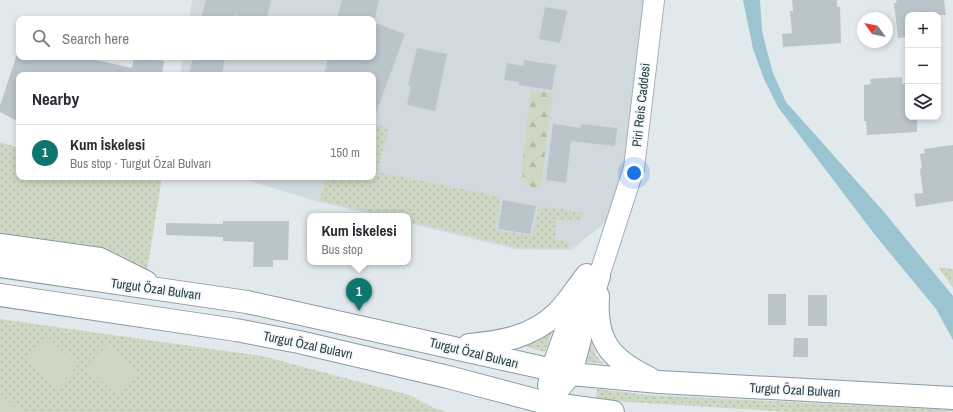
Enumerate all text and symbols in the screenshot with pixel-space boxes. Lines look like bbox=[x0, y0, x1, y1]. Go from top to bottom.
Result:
north arrow bbox=[857, 12, 893, 48]
map controls bbox=[905, 12, 941, 120]
button: + bbox=[905, 12, 941, 48]
search box bbox=[16, 16, 376, 60]
icon: search bbox=[30, 27, 52, 49]
text: Search here bbox=[62, 28, 129, 49]
button: − bbox=[905, 48, 941, 84]
street label: Piri Reis Caddesi bbox=[628, 62, 654, 148]
button: layers bbox=[905, 84, 941, 120]
text: Nearby bbox=[32, 87, 79, 110]
text: Kum İskelesi bbox=[70, 134, 145, 155]
text: 1 bbox=[42, 144, 48, 161]
text: 150 m bbox=[330, 144, 360, 161]
text: Bus stop · Turgut Özal Bulvarı bbox=[70, 155, 211, 172]
your location bbox=[624, 163, 644, 183]
popup bbox=[307, 213, 411, 265]
text: Kum İskelesi bbox=[321, 220, 397, 241]
text: Bus stop bbox=[321, 241, 363, 258]
street label: Turgut Özal Bulvarı bbox=[110, 274, 202, 304]
pin: 1 bbox=[346, 278, 372, 311]
street label: Turgut Özal Bulavrı bbox=[262, 327, 354, 363]
street label: Turgut Özal Bulvarı bbox=[428, 334, 520, 372]
street label: Turgut Özal Bulvarı bbox=[749, 379, 841, 401]

